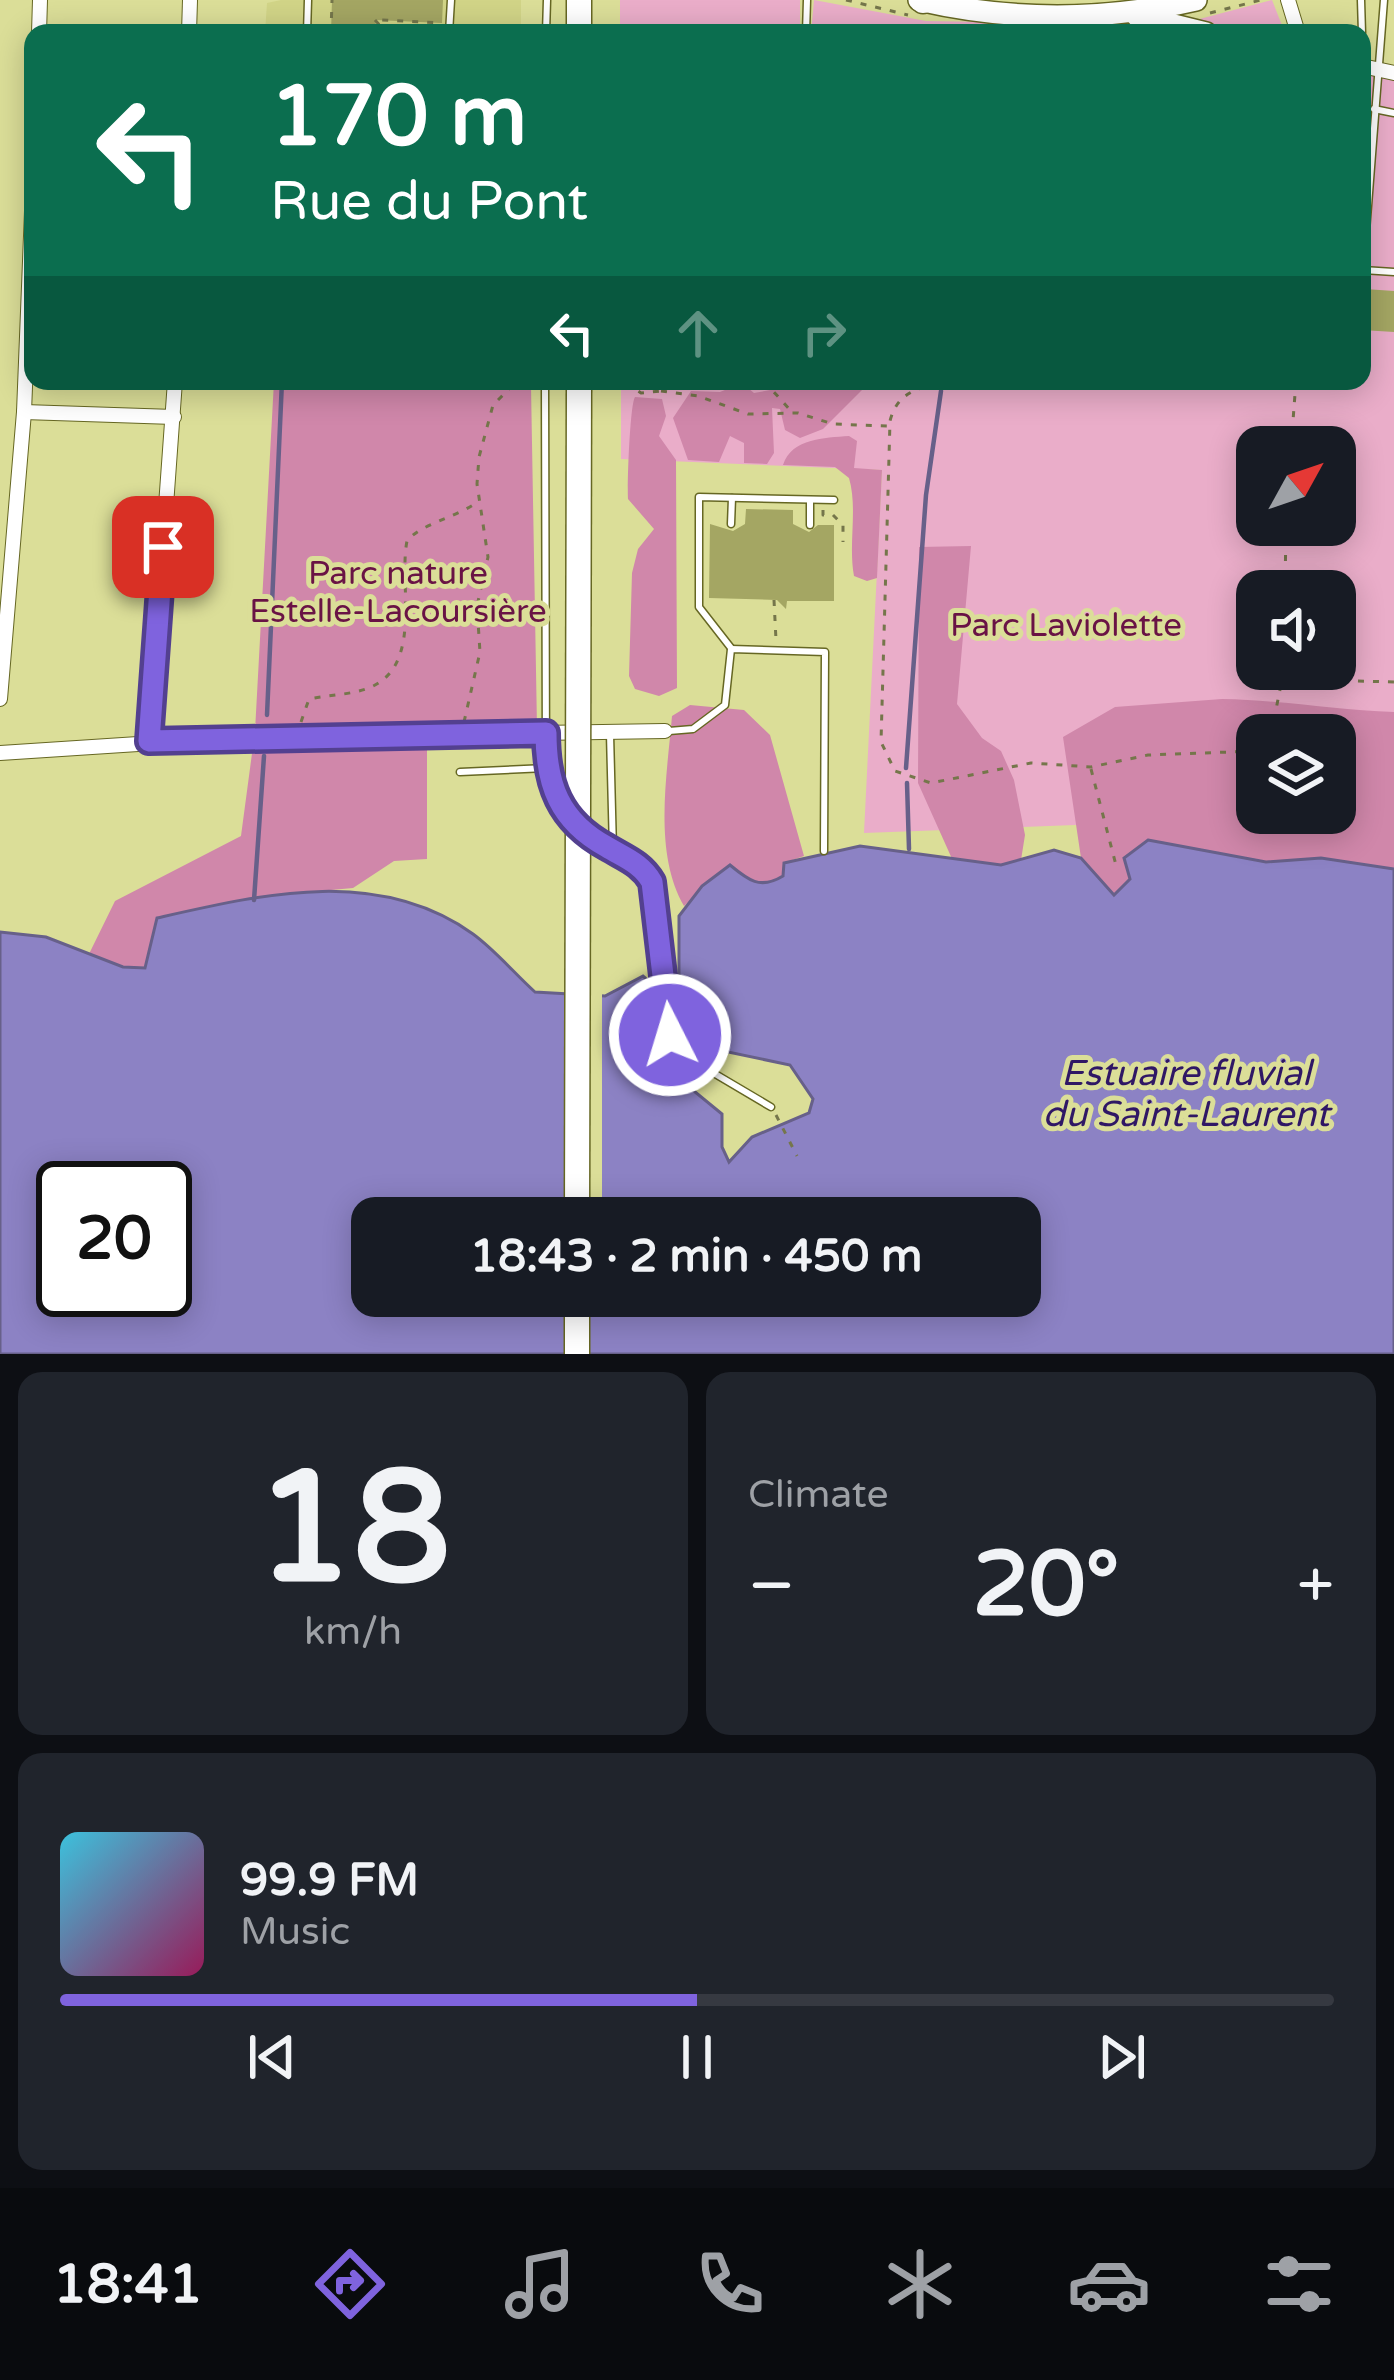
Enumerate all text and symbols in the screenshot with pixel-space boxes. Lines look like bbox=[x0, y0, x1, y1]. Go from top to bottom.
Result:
text: 170 m bbox=[270, 67, 527, 168]
icon: left bbox=[72, 72, 228, 228]
text: Rue du Pont bbox=[270, 169, 588, 234]
icon: left bbox=[539, 300, 605, 366]
icon: ahead bbox=[665, 300, 731, 366]
icon: right bbox=[791, 300, 857, 366]
north arrow bbox=[1236, 426, 1356, 546]
map controls bbox=[1236, 426, 1356, 834]
pin bbox=[112, 496, 214, 598]
icon: arrive bbox=[130, 514, 196, 580]
park label: Parc nature Estelle-Lacoursière bbox=[249, 554, 547, 631]
button: sound bbox=[1236, 570, 1356, 690]
park label: Parc Laviolette bbox=[950, 606, 1182, 645]
button: layers bbox=[1236, 714, 1356, 834]
position arrow bbox=[607, 972, 733, 1098]
water label: Estuaire fluvial du Saint-Laurent bbox=[1043, 1052, 1334, 1136]
speed limit sign: 20 bbox=[36, 1161, 192, 1317]
text: 18:43 · 2 min · 450 m bbox=[470, 1230, 922, 1284]
text: 18 bbox=[255, 1436, 451, 1624]
text: Climate bbox=[748, 1471, 888, 1518]
text: 20° bbox=[972, 1531, 1119, 1640]
text: − bbox=[748, 1546, 795, 1626]
text: + bbox=[1297, 1546, 1334, 1626]
text: km/h bbox=[304, 1608, 402, 1655]
text: 99.9 FM bbox=[240, 1854, 419, 1908]
text: Music bbox=[240, 1908, 350, 1955]
icon: previous bbox=[239, 2024, 305, 2090]
icon: pause bbox=[664, 2024, 730, 2090]
icon: next bbox=[1089, 2024, 1155, 2090]
icon: directions bbox=[308, 2242, 392, 2326]
icon: music bbox=[498, 2242, 582, 2326]
icon: phone bbox=[688, 2242, 772, 2326]
icon: climate bbox=[878, 2242, 962, 2326]
icon: car bbox=[1067, 2242, 1151, 2326]
icon: filters bbox=[1257, 2242, 1341, 2326]
text: 18:41 bbox=[53, 2252, 203, 2317]

